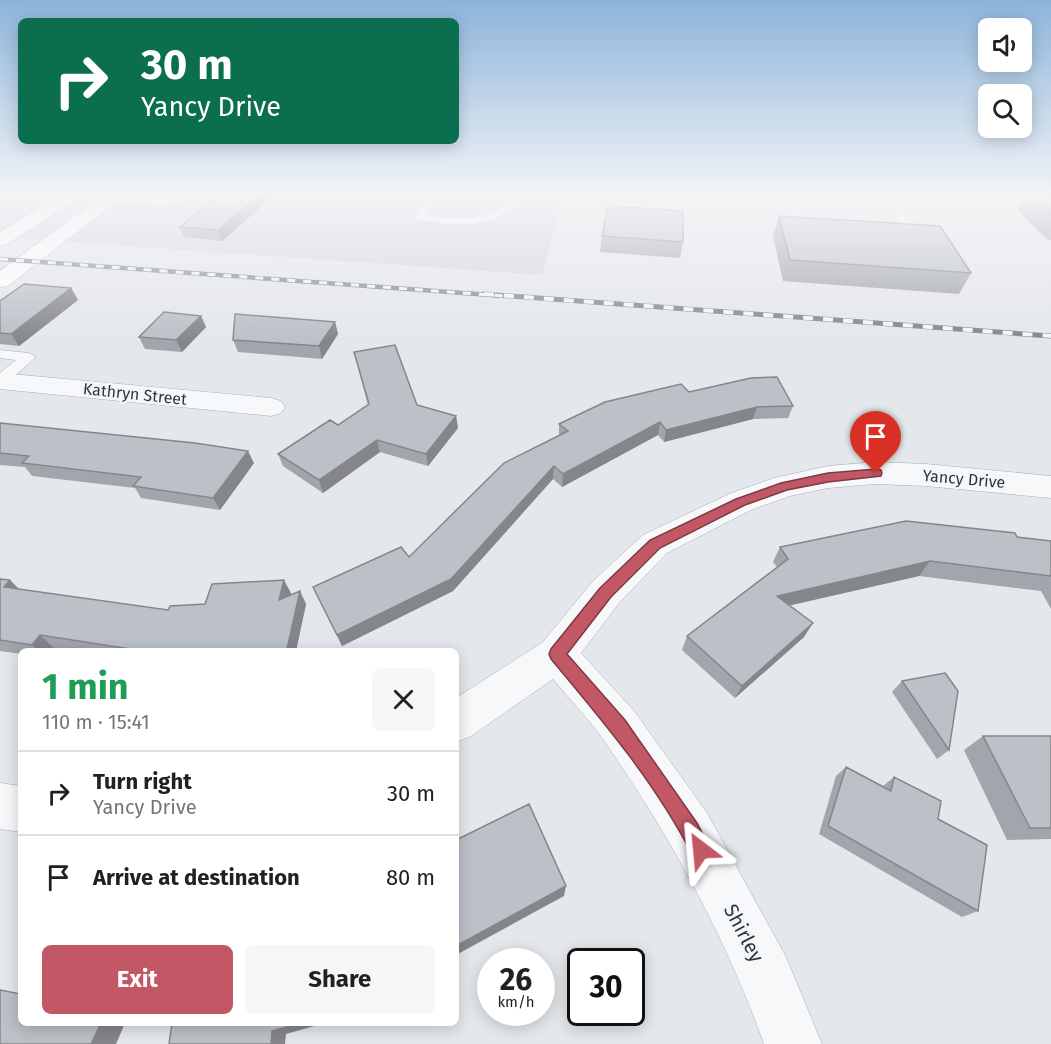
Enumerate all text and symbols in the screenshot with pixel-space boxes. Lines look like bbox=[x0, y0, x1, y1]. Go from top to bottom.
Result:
map controls bbox=[978, 18, 1032, 138]
button: sound bbox=[978, 18, 1032, 72]
text: 30 m bbox=[141, 40, 233, 90]
icon: right bbox=[42, 42, 120, 120]
button: search bbox=[978, 84, 1032, 138]
text: Yancy Drive bbox=[141, 91, 281, 123]
street label: Kathryn Street bbox=[82, 379, 188, 409]
pin bbox=[850, 411, 901, 473]
icon: arrive bbox=[859, 420, 892, 453]
street label: Yancy Drive bbox=[922, 466, 1006, 492]
text: 1 min bbox=[42, 665, 129, 709]
button: close bbox=[372, 668, 435, 731]
text: 110 m · 15:41 bbox=[42, 710, 150, 734]
text: Turn right bbox=[93, 768, 192, 795]
icon: right bbox=[42, 777, 75, 810]
text: 30 m bbox=[387, 780, 435, 807]
text: Yancy Drive bbox=[93, 795, 197, 819]
position arrow bbox=[669, 818, 733, 882]
icon: arrive bbox=[42, 861, 75, 894]
text: Arrive at destination bbox=[93, 864, 300, 891]
text: 80 m bbox=[386, 864, 435, 891]
street label: Shirley bbox=[719, 900, 769, 966]
button: Exit bbox=[42, 945, 233, 1014]
button: Share bbox=[245, 945, 435, 1014]
speed limit sign: 30 bbox=[567, 948, 645, 1026]
text: 26 bbox=[500, 962, 532, 998]
text: km/h bbox=[497, 993, 535, 1011]

